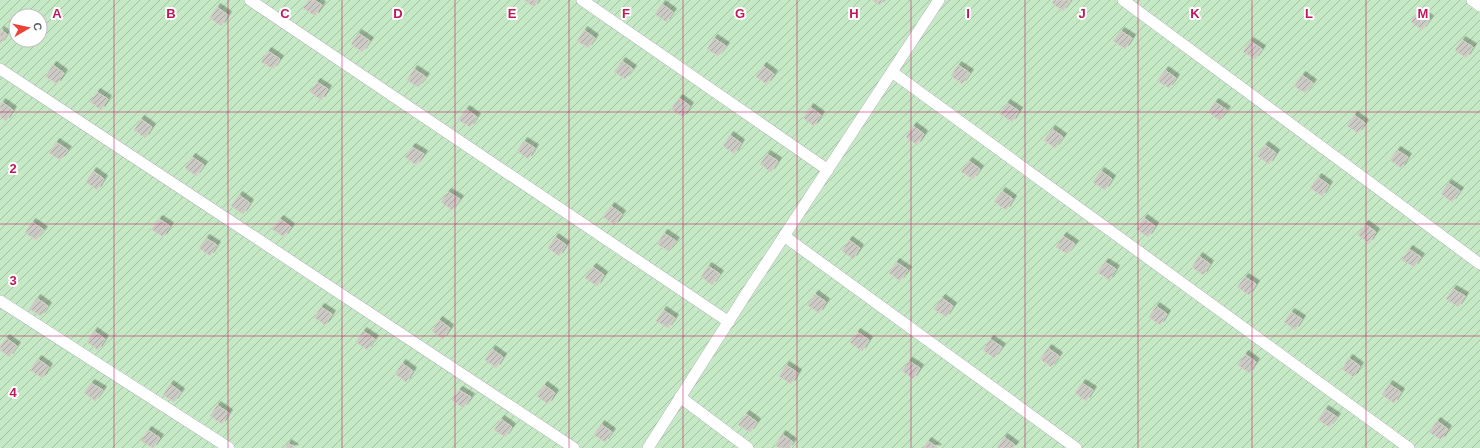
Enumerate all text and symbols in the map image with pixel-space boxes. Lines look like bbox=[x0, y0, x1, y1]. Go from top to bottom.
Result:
text: A bbox=[52, 6, 62, 21]
text: B bbox=[166, 6, 176, 21]
text: C bbox=[280, 6, 290, 21]
text: D bbox=[393, 6, 403, 21]
text: E bbox=[508, 6, 517, 21]
text: F bbox=[622, 6, 630, 21]
text: G bbox=[735, 6, 745, 21]
text: H bbox=[849, 6, 859, 21]
text: I bbox=[966, 6, 970, 21]
text: J bbox=[1078, 6, 1086, 21]
text: K bbox=[1190, 6, 1200, 21]
text: L bbox=[1305, 6, 1313, 21]
text: M bbox=[1418, 6, 1428, 21]
north arrow bbox=[8, 8, 48, 48]
text: С bbox=[31, 22, 44, 31]
text: 2 bbox=[9, 161, 17, 176]
text: 3 bbox=[9, 273, 17, 288]
text: 4 bbox=[9, 385, 17, 400]

